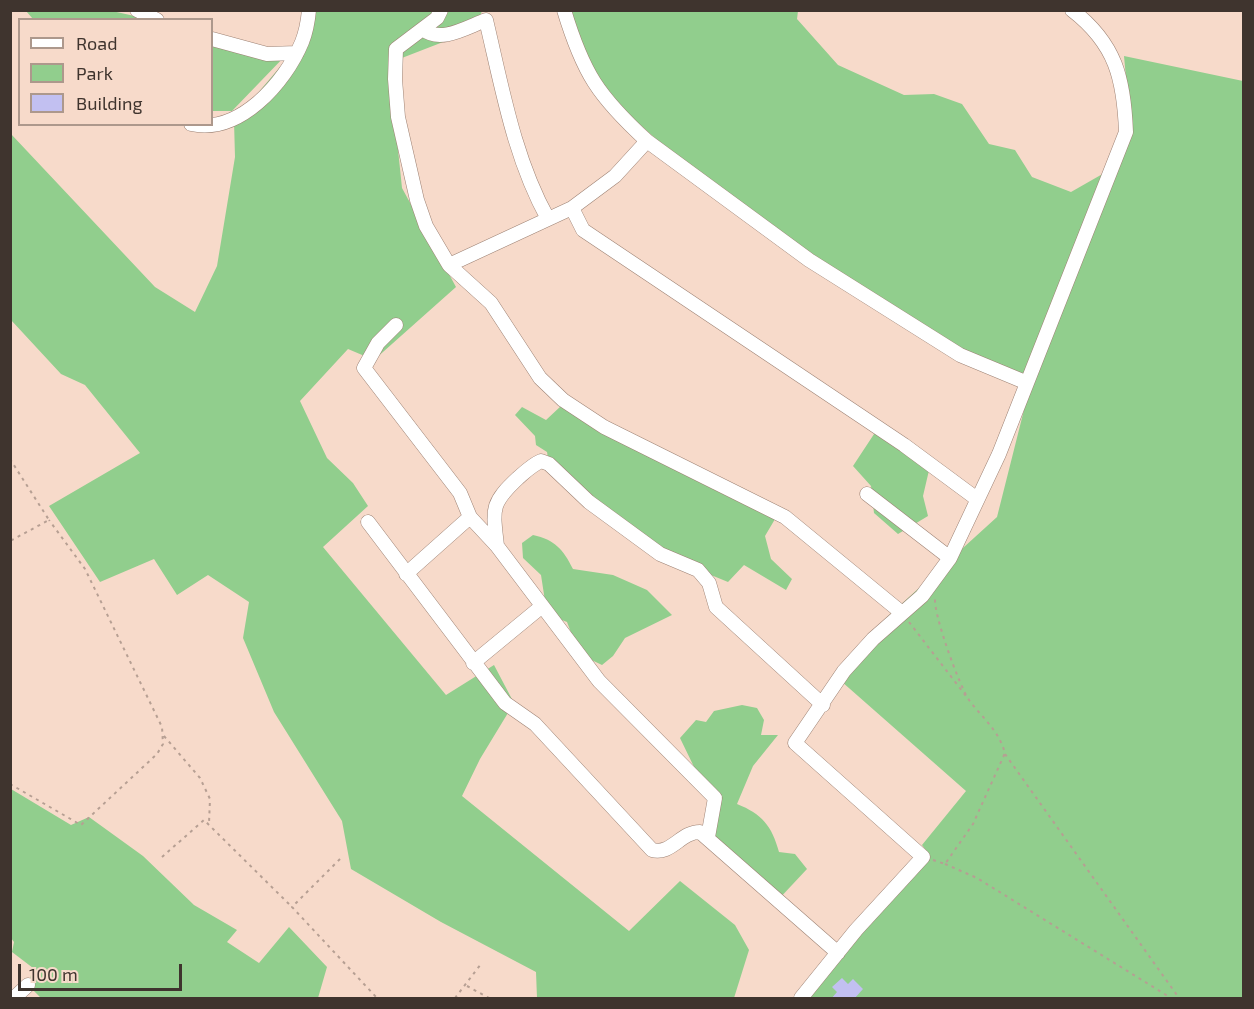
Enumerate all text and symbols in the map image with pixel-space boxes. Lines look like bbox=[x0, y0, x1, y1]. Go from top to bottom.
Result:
legend bbox=[18, 18, 213, 126]
text: Road bbox=[76, 32, 117, 54]
text: Park bbox=[76, 62, 113, 84]
text: Building bbox=[76, 92, 143, 114]
scale bar bbox=[21, 952, 184, 990]
text: 100 m bbox=[29, 963, 78, 985]

